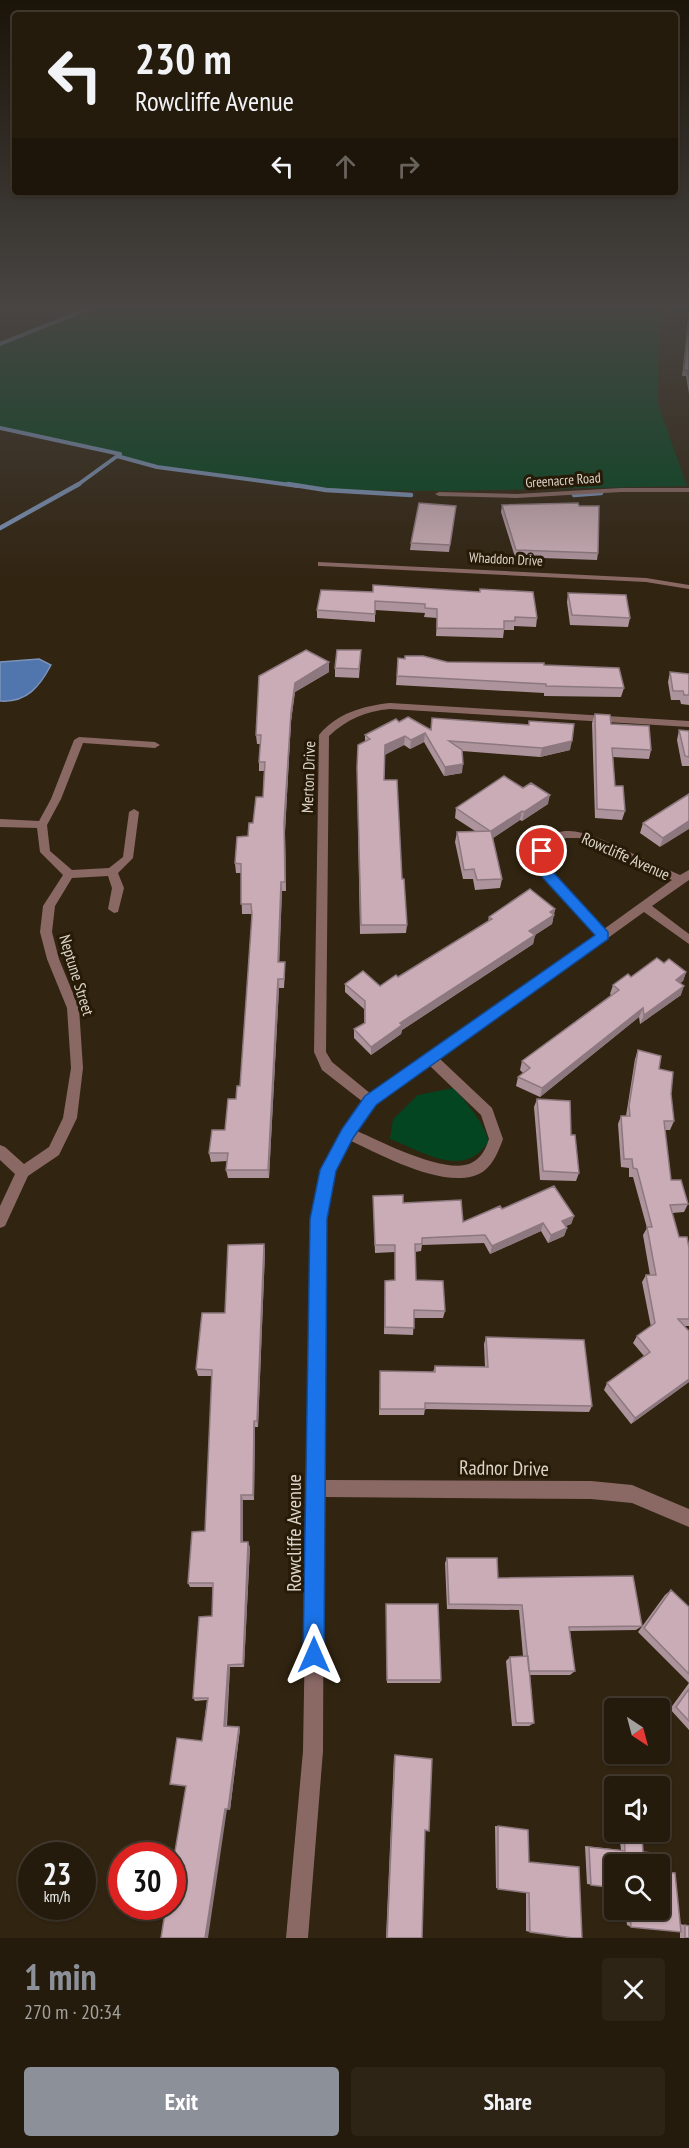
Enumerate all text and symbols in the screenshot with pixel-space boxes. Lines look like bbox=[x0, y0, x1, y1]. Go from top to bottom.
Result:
text: 230 m bbox=[135, 31, 232, 86]
icon: left bbox=[36, 36, 114, 114]
text: Rowcliffe Avenue bbox=[135, 84, 294, 118]
icon: left bbox=[266, 150, 299, 183]
icon: ahead bbox=[329, 150, 362, 183]
icon: right bbox=[392, 150, 425, 183]
street label: Greenacre Road bbox=[525, 468, 601, 492]
street label: Whaddon Drive bbox=[469, 548, 544, 570]
street label: Merton Drive bbox=[297, 741, 319, 813]
pin bbox=[516, 825, 567, 876]
street label: Rowcliffe Avenue bbox=[579, 828, 673, 884]
icon: arrive bbox=[525, 834, 558, 867]
street label: Neptune Street bbox=[55, 932, 99, 1018]
street label: Radnor Drive bbox=[459, 1454, 549, 1482]
street label: Rowcliffe Avenue bbox=[281, 1474, 307, 1592]
position arrow bbox=[282, 1623, 346, 1687]
north arrow bbox=[604, 1698, 670, 1764]
map controls bbox=[604, 1698, 670, 1920]
button: sound bbox=[604, 1776, 670, 1842]
speed limit sign: 30 bbox=[108, 1842, 186, 1920]
text: 23 bbox=[43, 1854, 71, 1893]
button: search bbox=[604, 1854, 670, 1920]
text: km/h bbox=[44, 1887, 70, 1906]
text: 1 min bbox=[24, 1953, 97, 2000]
button: close bbox=[602, 1958, 665, 2021]
text: 270 m · 20:34 bbox=[24, 1999, 121, 2025]
button: Exit bbox=[24, 2067, 339, 2136]
button: Share bbox=[351, 2067, 665, 2136]

